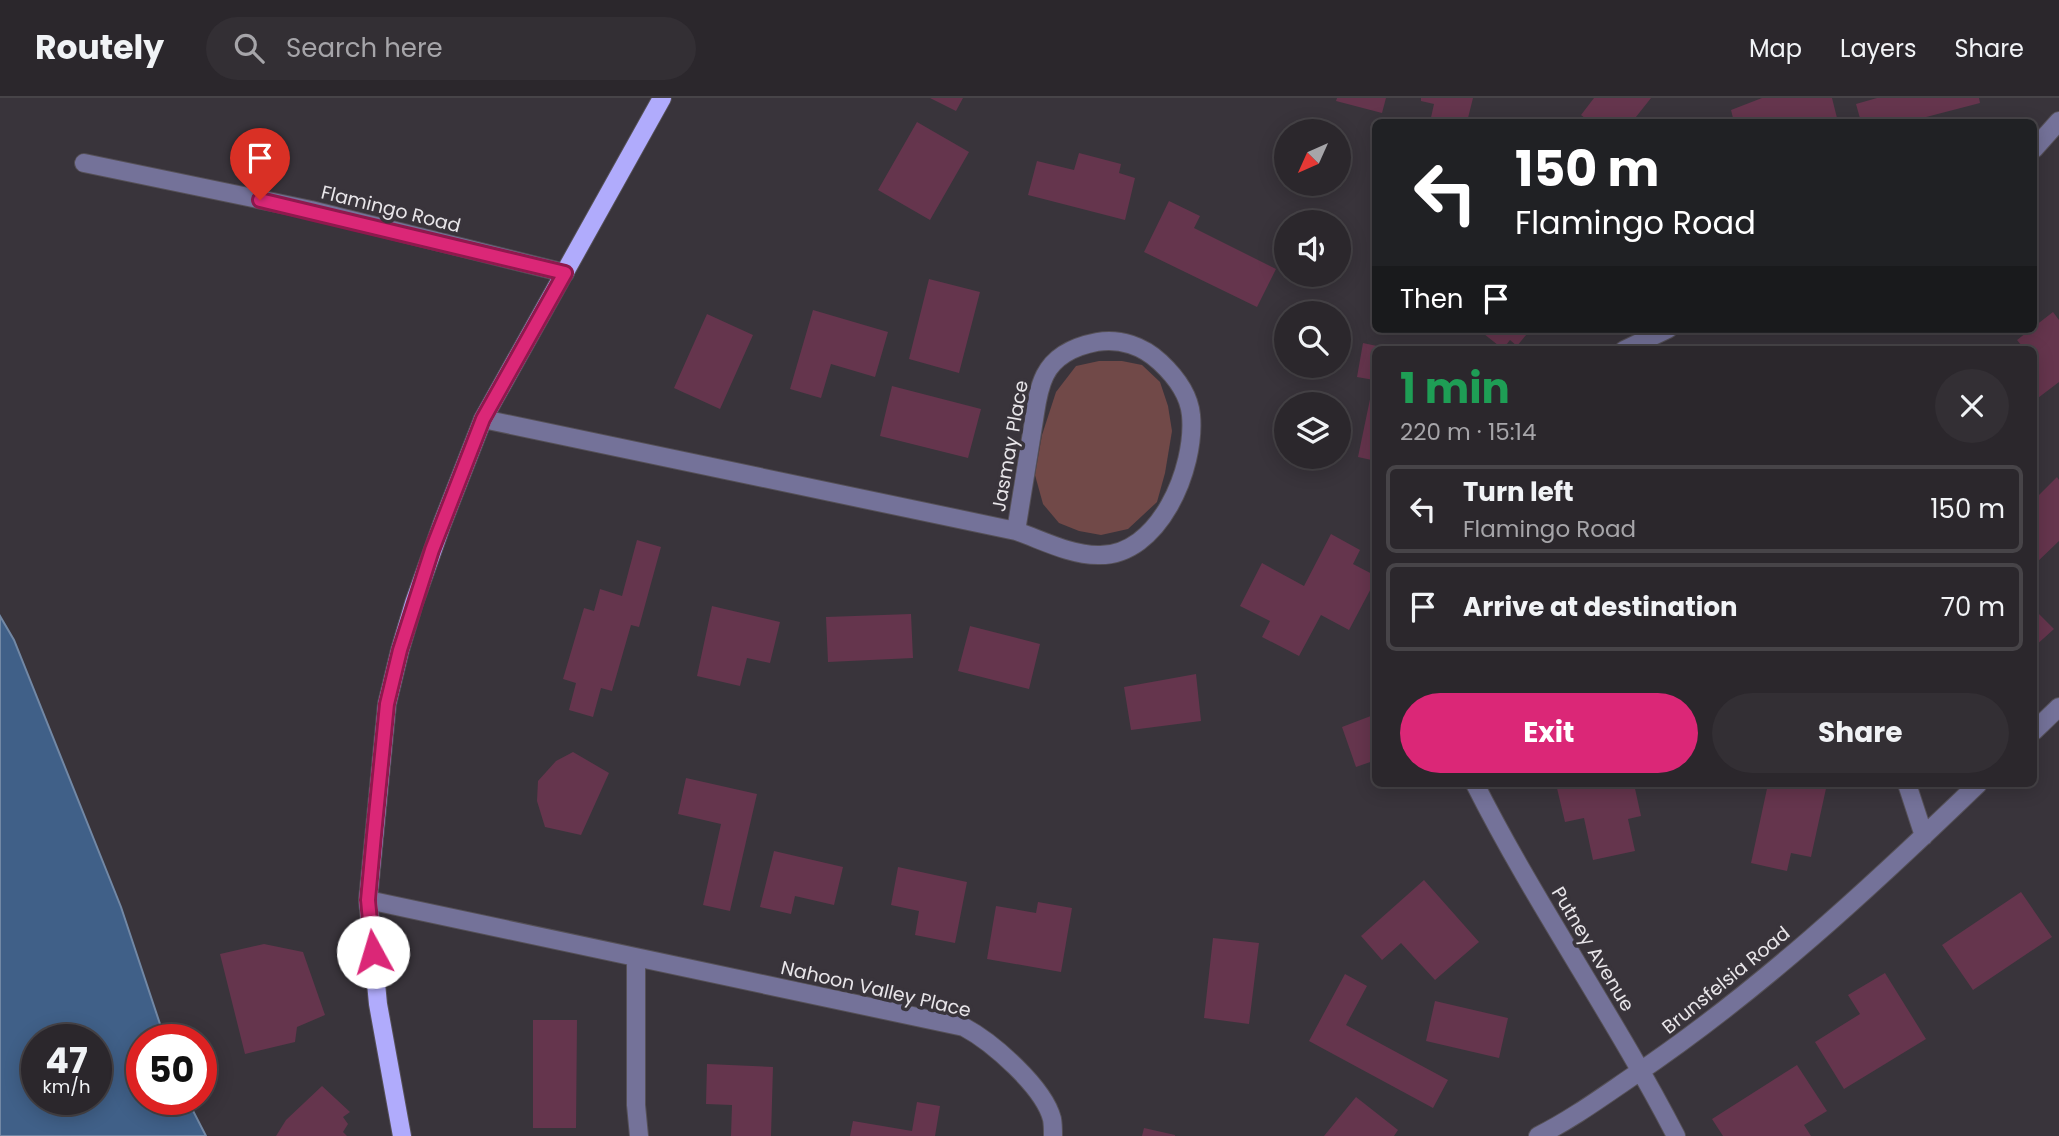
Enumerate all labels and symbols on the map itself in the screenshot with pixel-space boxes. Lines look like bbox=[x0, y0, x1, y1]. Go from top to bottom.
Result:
north arrow bbox=[1274, 119, 1351, 196]
pin bbox=[230, 128, 290, 200]
street label: Flamingo Road bbox=[318, 179, 464, 239]
street label: Jasmay Place bbox=[985, 378, 1035, 514]
street label: Putney Avenue bbox=[1545, 882, 1641, 1016]
position arrow bbox=[336, 915, 410, 989]
street label: Brunsfelsia Road bbox=[1656, 920, 1796, 1040]
street label: Nahoon Valley Place bbox=[778, 954, 974, 1024]
speed limit sign: 50 bbox=[126, 1024, 217, 1115]

